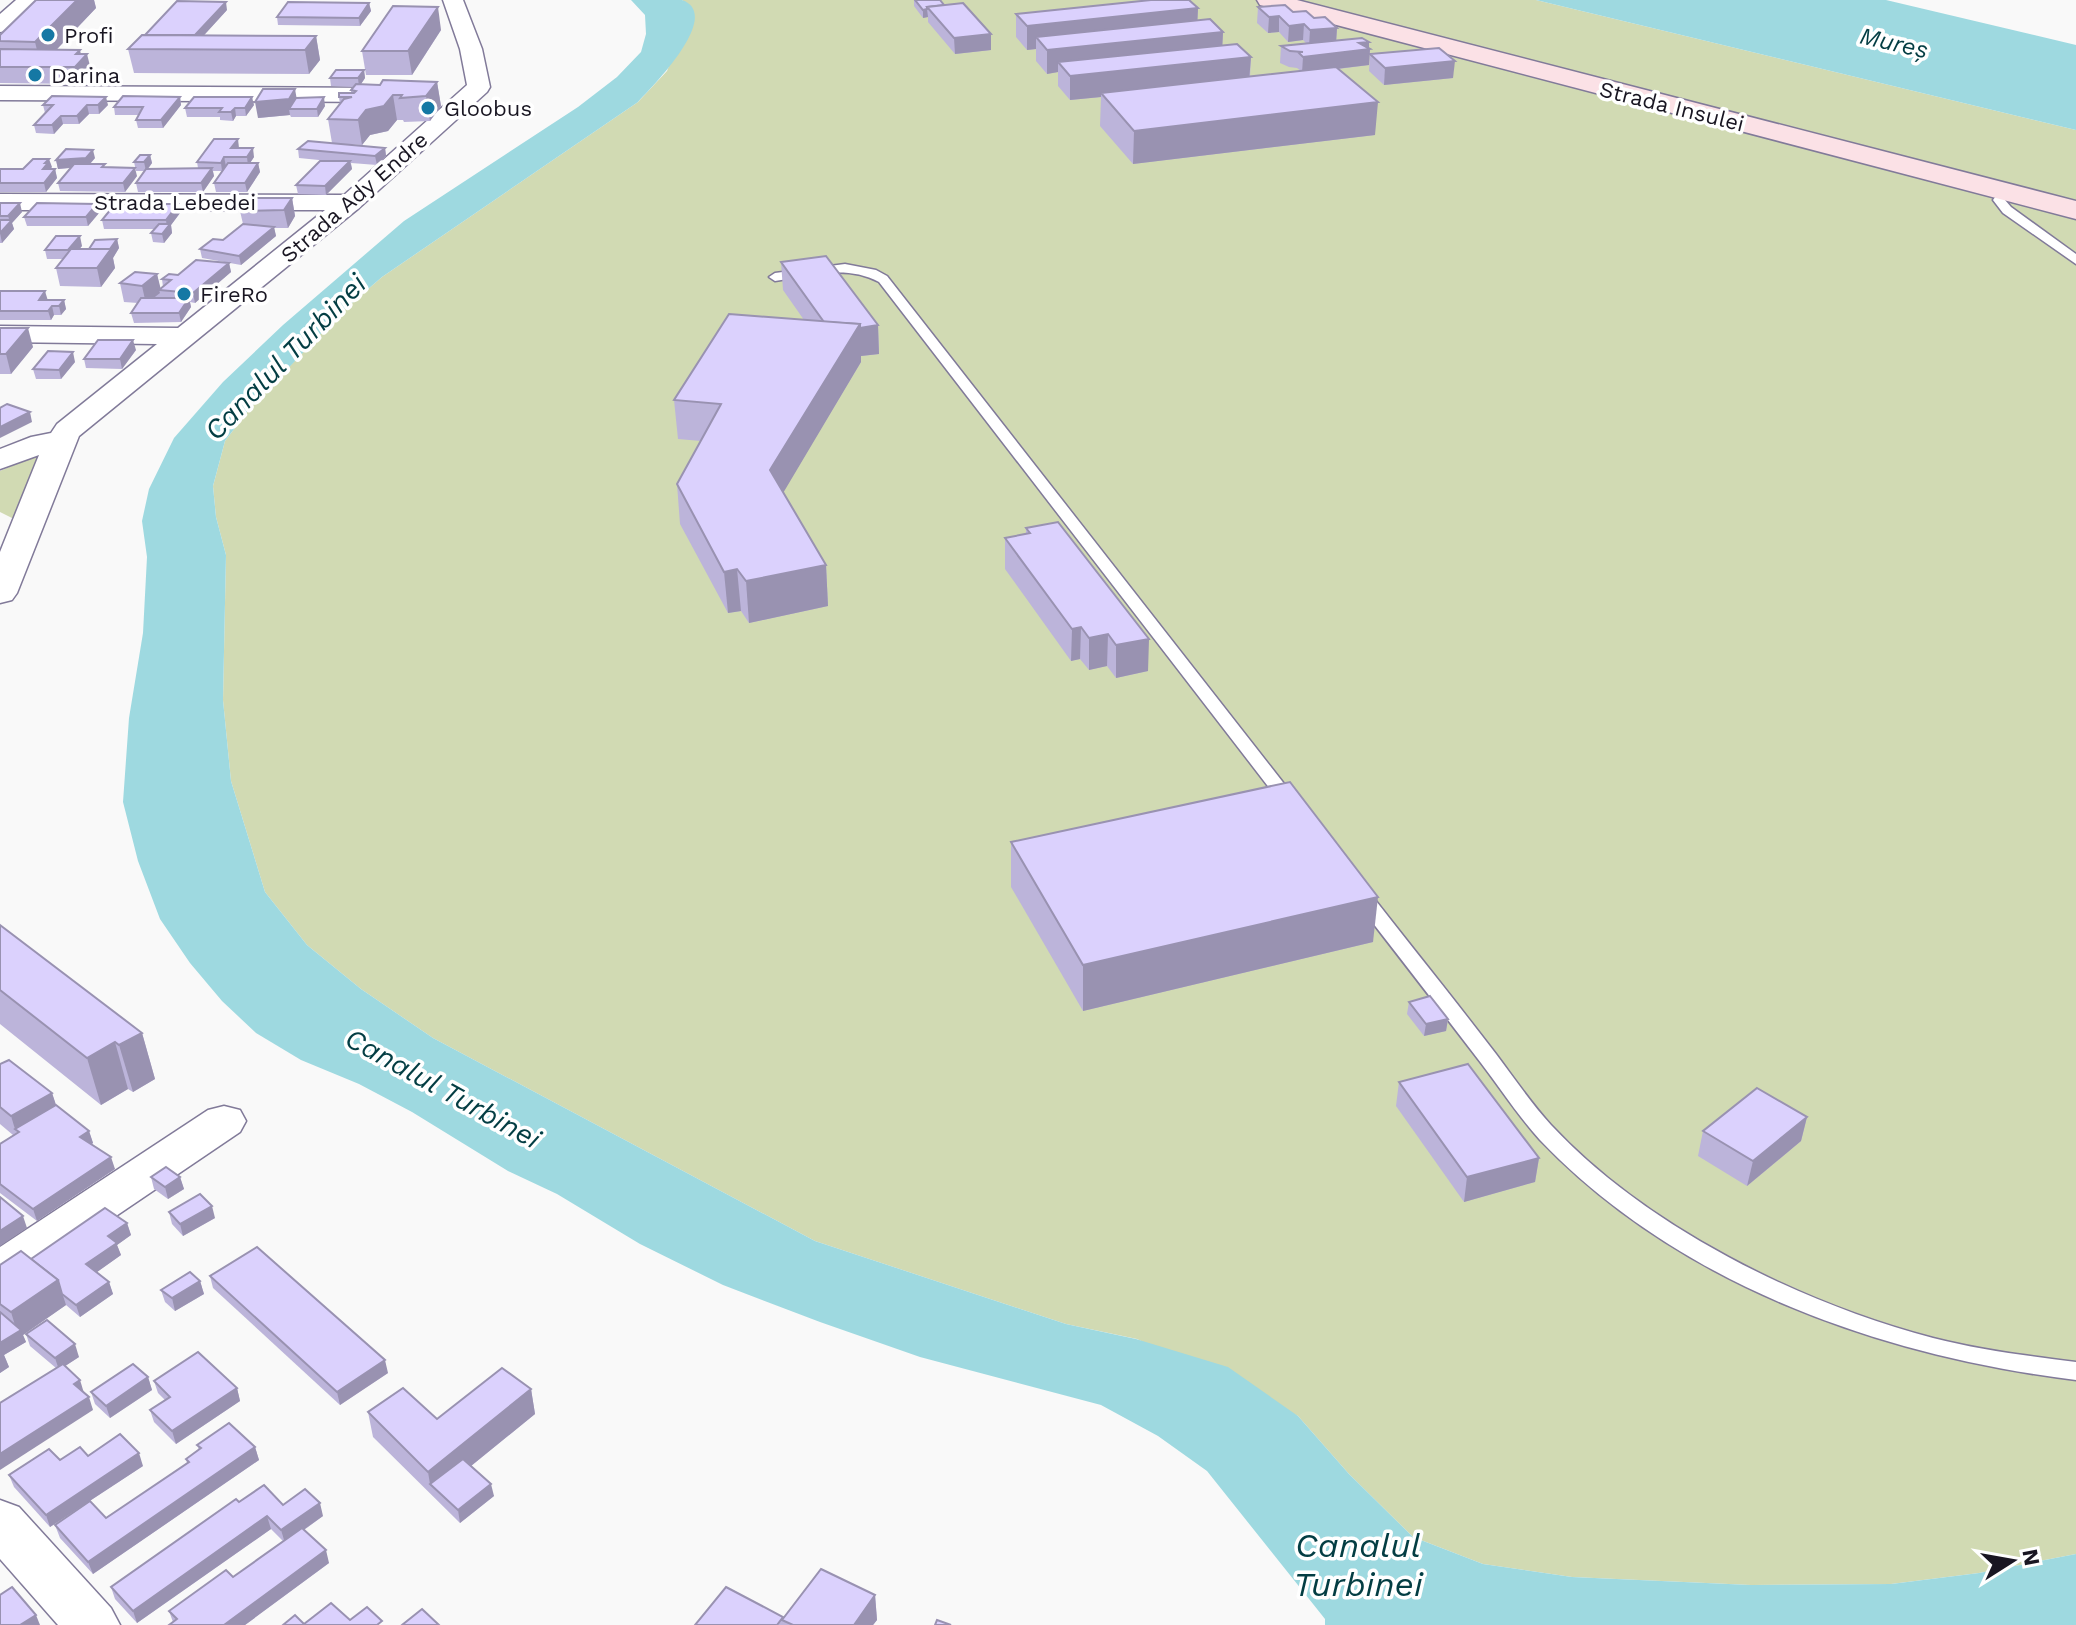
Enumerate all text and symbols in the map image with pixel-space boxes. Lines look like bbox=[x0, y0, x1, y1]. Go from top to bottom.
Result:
water label: Mureș bbox=[1857, 22, 1931, 64]
place label: Profi bbox=[64, 23, 114, 48]
marker: Profi bbox=[39, 26, 57, 44]
place label: Darina bbox=[51, 63, 120, 88]
marker: Darina bbox=[26, 66, 44, 84]
street label: Strada Insulei bbox=[1597, 76, 1747, 137]
place label: Gloobus bbox=[444, 96, 532, 121]
marker: Gloobus bbox=[419, 99, 437, 117]
street label: Strada Ady Endre bbox=[276, 127, 433, 268]
street label: Strada Lebedei bbox=[94, 190, 256, 215]
water label: Canalul Turbinei bbox=[198, 267, 373, 447]
place label: FireRo bbox=[200, 282, 268, 307]
marker: FireRo bbox=[175, 285, 193, 303]
water label: Canalul Turbinei bbox=[339, 1021, 547, 1156]
north arrow bbox=[1972, 1521, 2052, 1601]
water label: Canalul Turbinei bbox=[1293, 1525, 1424, 1604]
text: N bbox=[2017, 1547, 2045, 1568]

